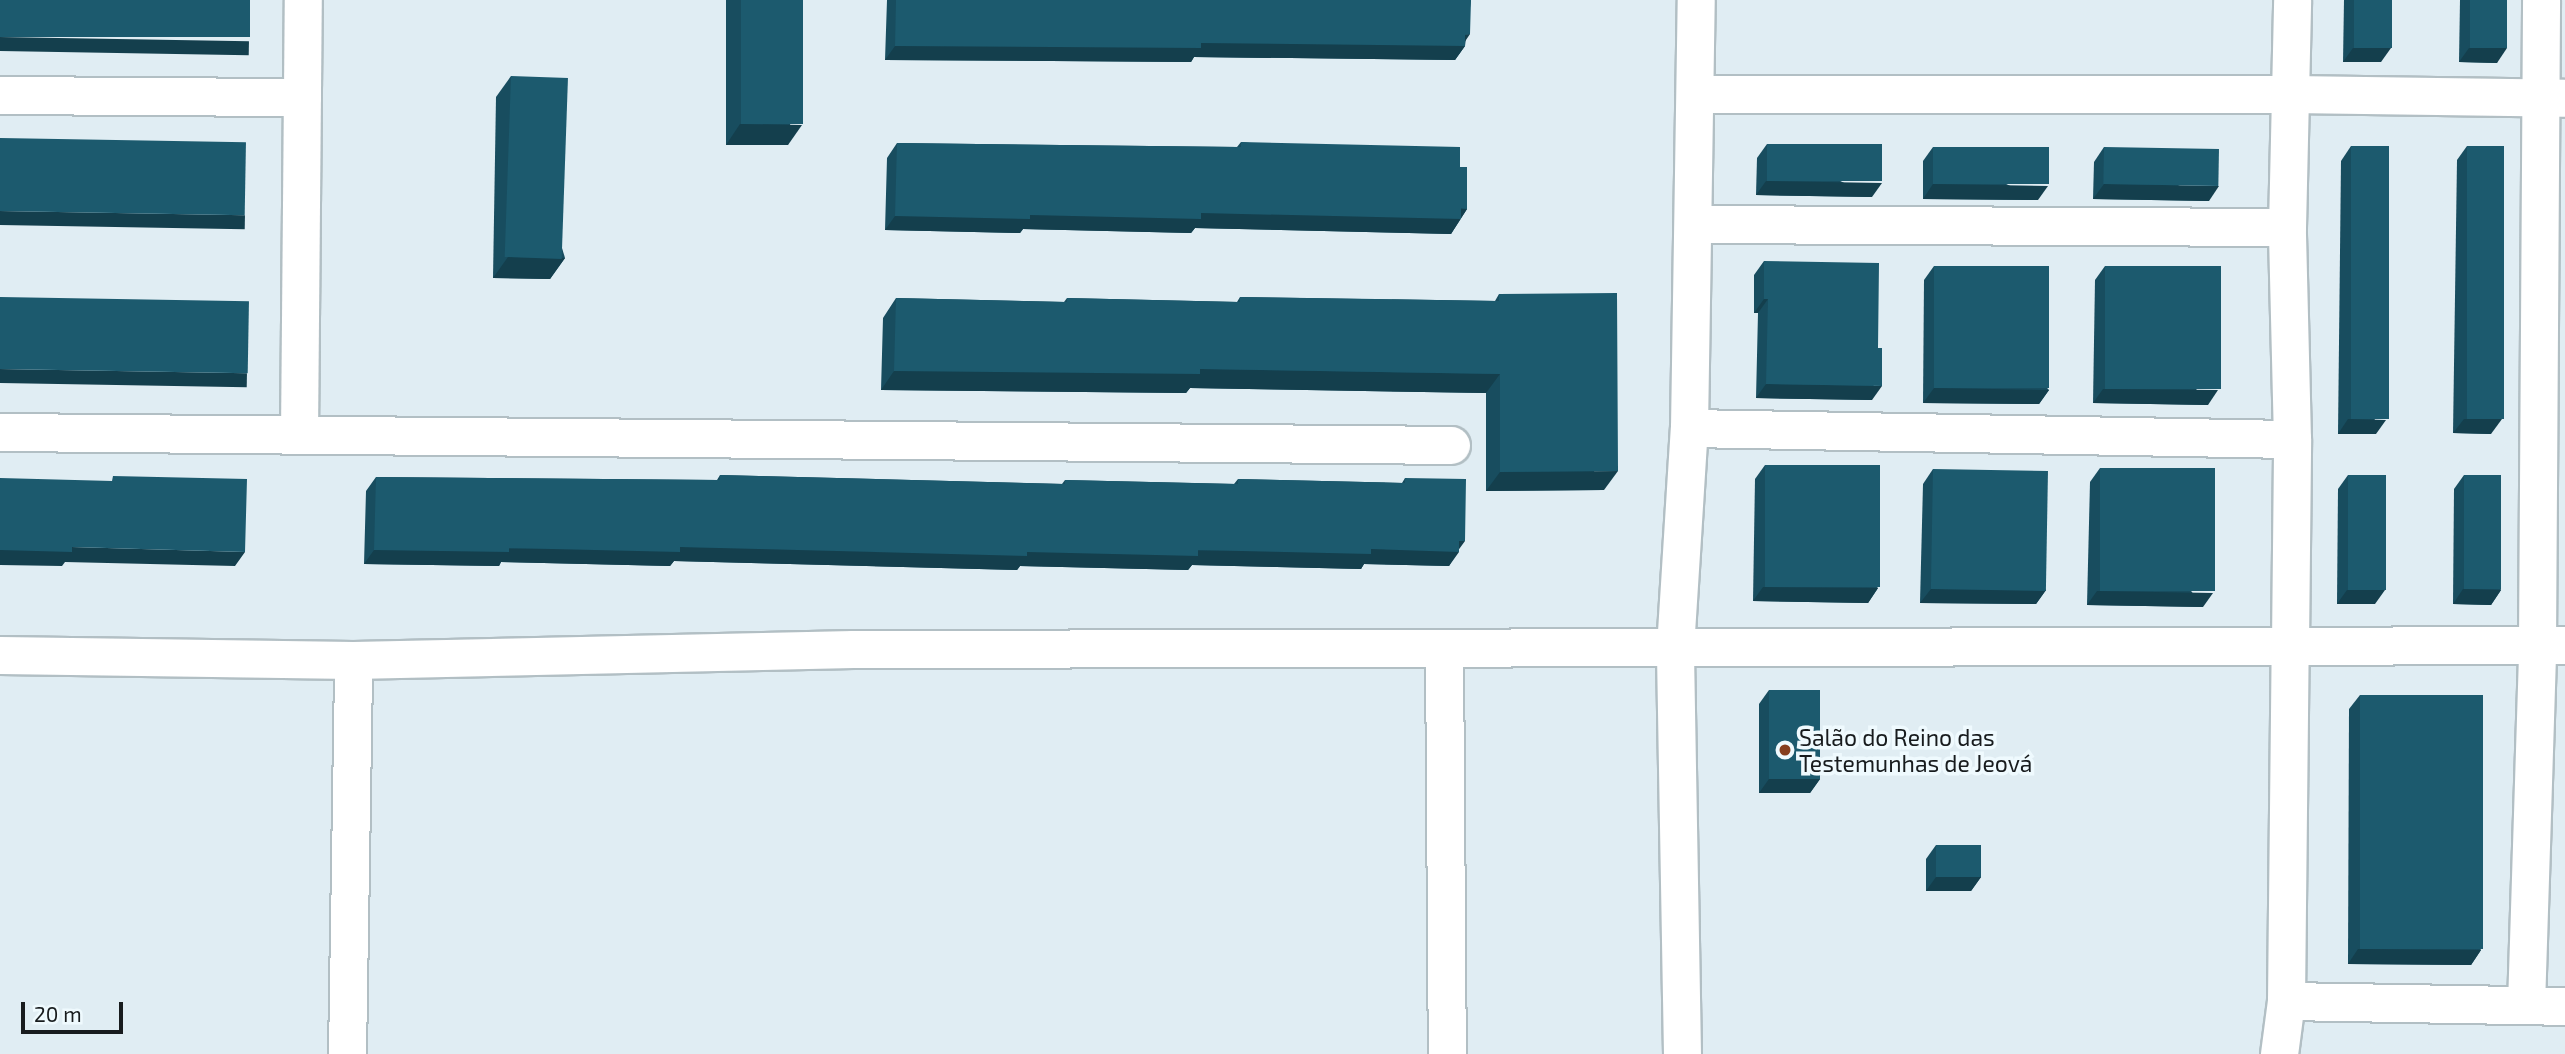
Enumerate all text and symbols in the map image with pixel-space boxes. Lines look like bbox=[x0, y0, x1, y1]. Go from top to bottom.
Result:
place label: Salão do Reino das Testemunhas de Jeová bbox=[1799, 723, 2033, 777]
marker: Salão do Reino das Testemunhas de Jeová bbox=[1777, 742, 1793, 758]
scale bar bbox=[24, 988, 126, 1032]
text: 20 m bbox=[34, 1001, 82, 1026]

